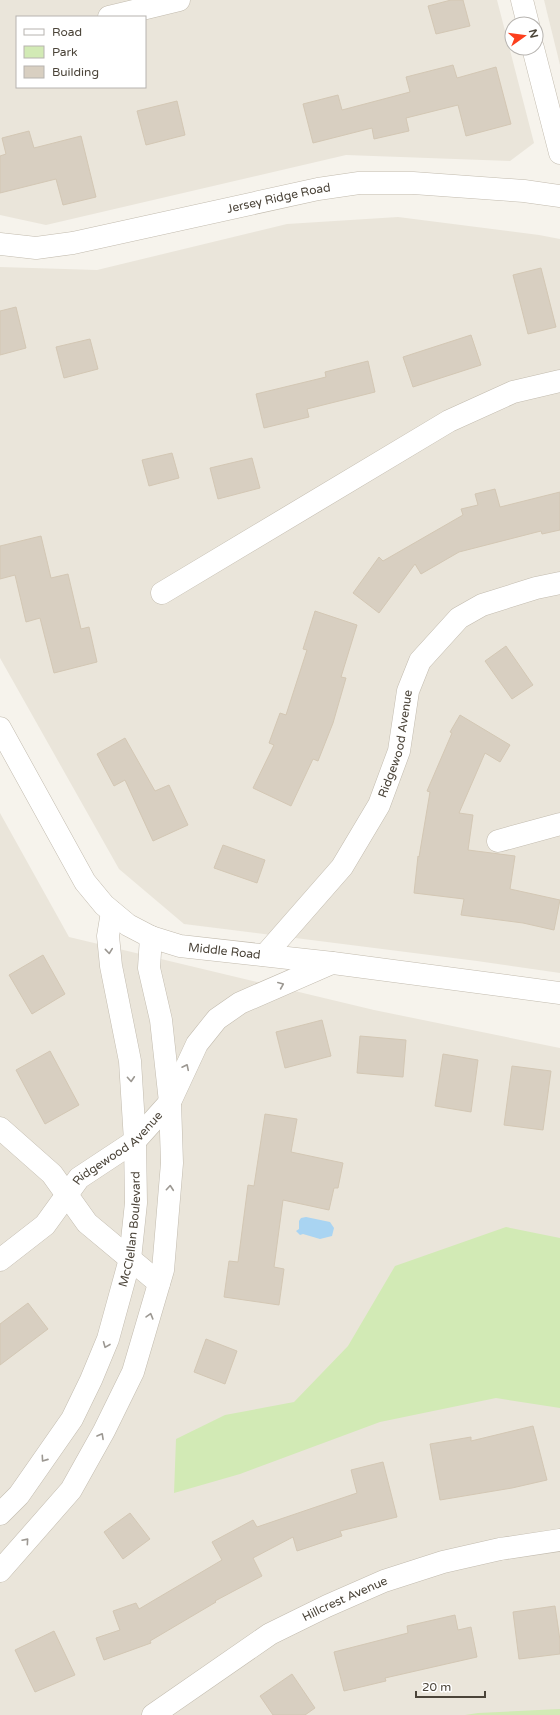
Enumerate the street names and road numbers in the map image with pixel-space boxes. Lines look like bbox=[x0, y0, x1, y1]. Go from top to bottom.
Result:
street label: Jersey Ridge Road bbox=[225, 180, 331, 216]
street label: Ridgewood Avenue bbox=[375, 689, 415, 800]
street label: Middle Road bbox=[188, 940, 261, 962]
street label: Ridgewood Avenue bbox=[69, 1108, 165, 1187]
street label: McClellan Boulevard bbox=[116, 1171, 143, 1288]
street label: Hillcrest Avenue bbox=[300, 1573, 390, 1624]

